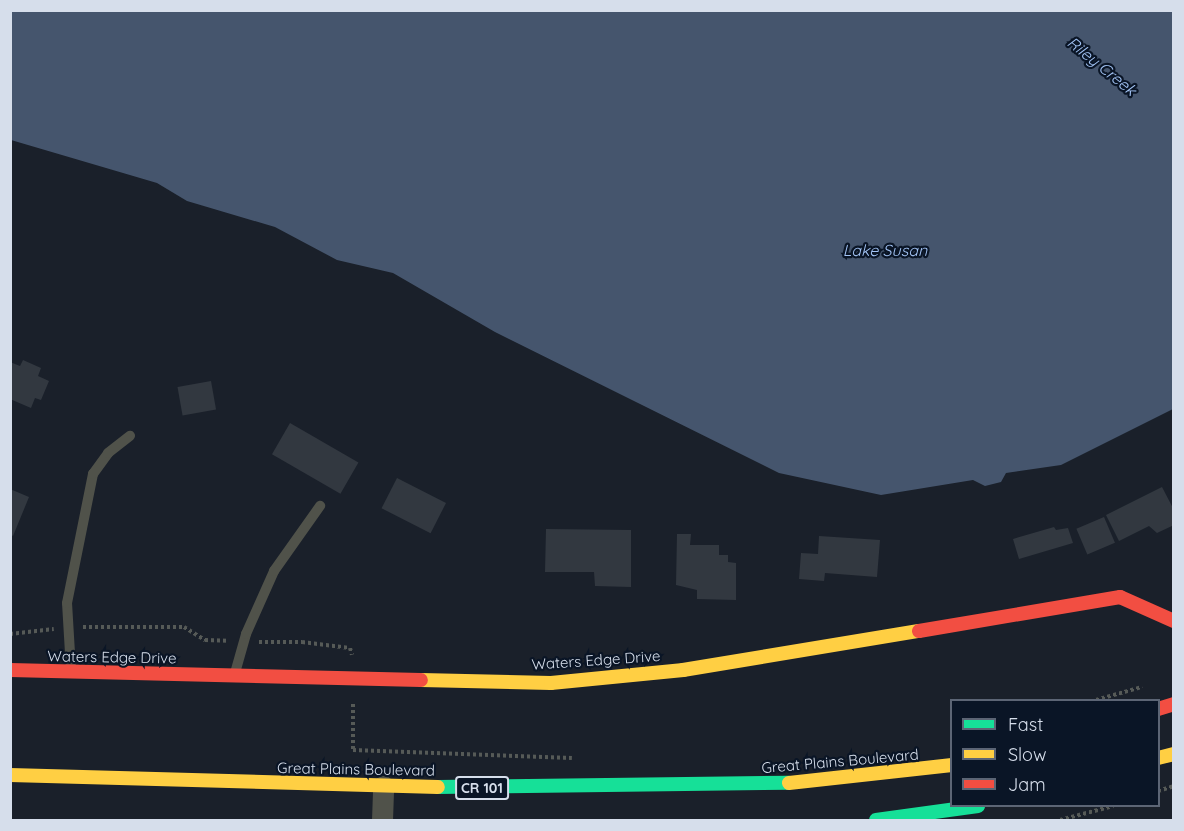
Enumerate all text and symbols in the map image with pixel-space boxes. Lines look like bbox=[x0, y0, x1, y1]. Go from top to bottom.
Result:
water label: Riley Creek bbox=[1064, 32, 1140, 100]
water label: Lake Susan bbox=[843, 240, 927, 260]
street label: Waters Edge Drive bbox=[47, 647, 177, 667]
street label: Waters Edge Drive bbox=[531, 647, 661, 673]
legend bbox=[950, 699, 1160, 807]
text: Fast bbox=[1008, 713, 1043, 736]
text: Slow bbox=[1008, 743, 1046, 766]
street label: Great Plains Boulevard bbox=[761, 745, 919, 777]
street label: Great Plains Boulevard bbox=[277, 759, 435, 779]
text: Jam bbox=[1008, 773, 1046, 796]
road number: CR 101 bbox=[455, 777, 509, 799]

